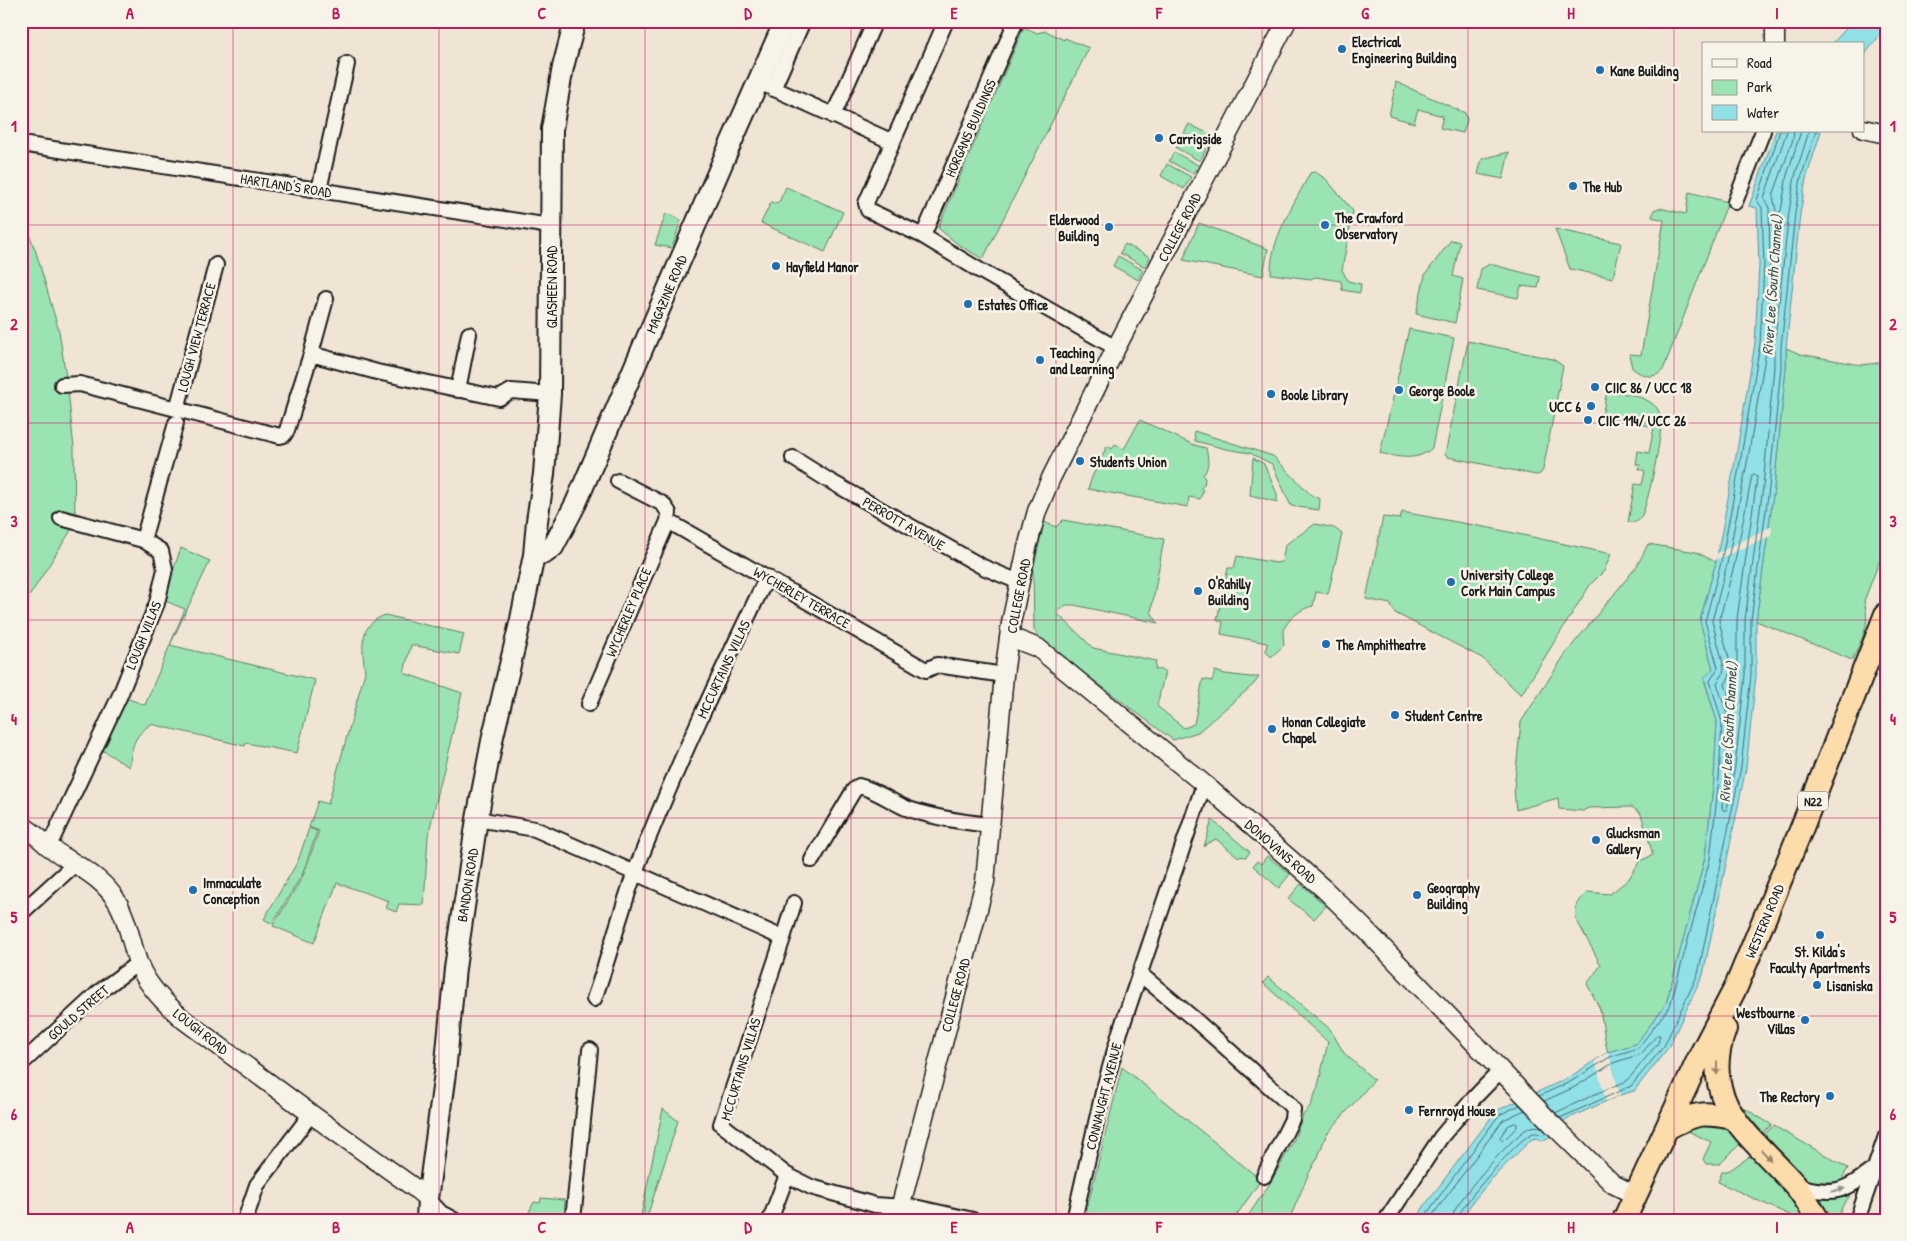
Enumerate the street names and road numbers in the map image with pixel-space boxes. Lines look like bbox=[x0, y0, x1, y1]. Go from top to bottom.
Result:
street label: HORGANS BUILDINGS bbox=[940, 76, 1000, 180]
street label: HARTLAND'S ROAD bbox=[239, 168, 333, 202]
street label: COLLEGE ROAD bbox=[1153, 189, 1205, 265]
street label: GLASHEEN ROAD bbox=[542, 245, 561, 328]
street label: MAGAZINE ROAD bbox=[641, 252, 691, 336]
street label: LOUGH VIEW TERRACE bbox=[172, 280, 220, 394]
street label: PERROTT AVENUE bbox=[859, 492, 949, 554]
street label: COLLEGE ROAD bbox=[1001, 557, 1035, 635]
street label: WYCHERLEY TERRACE bbox=[750, 562, 854, 632]
street label: WYCHERLEY PLACE bbox=[601, 565, 655, 659]
street label: LOUGH VILLAS bbox=[121, 598, 166, 672]
street label: MCCURTAINS VILLAS bbox=[692, 616, 754, 721]
road number: N22 bbox=[1798, 791, 1828, 810]
street label: DONOVANS ROAD bbox=[1241, 815, 1321, 888]
street label: BANDON ROAD bbox=[452, 847, 482, 923]
street label: WESTERN ROAD bbox=[1740, 881, 1788, 961]
street label: COLLEGE ROAD bbox=[936, 956, 974, 1034]
street label: GOULD STREET bbox=[43, 980, 113, 1044]
street label: LOUGH ROAD bbox=[170, 1004, 233, 1059]
street label: MCCURTAINS VILLAS bbox=[715, 1015, 765, 1123]
street label: CONNAUGHT AVENUE bbox=[1080, 1040, 1126, 1152]

